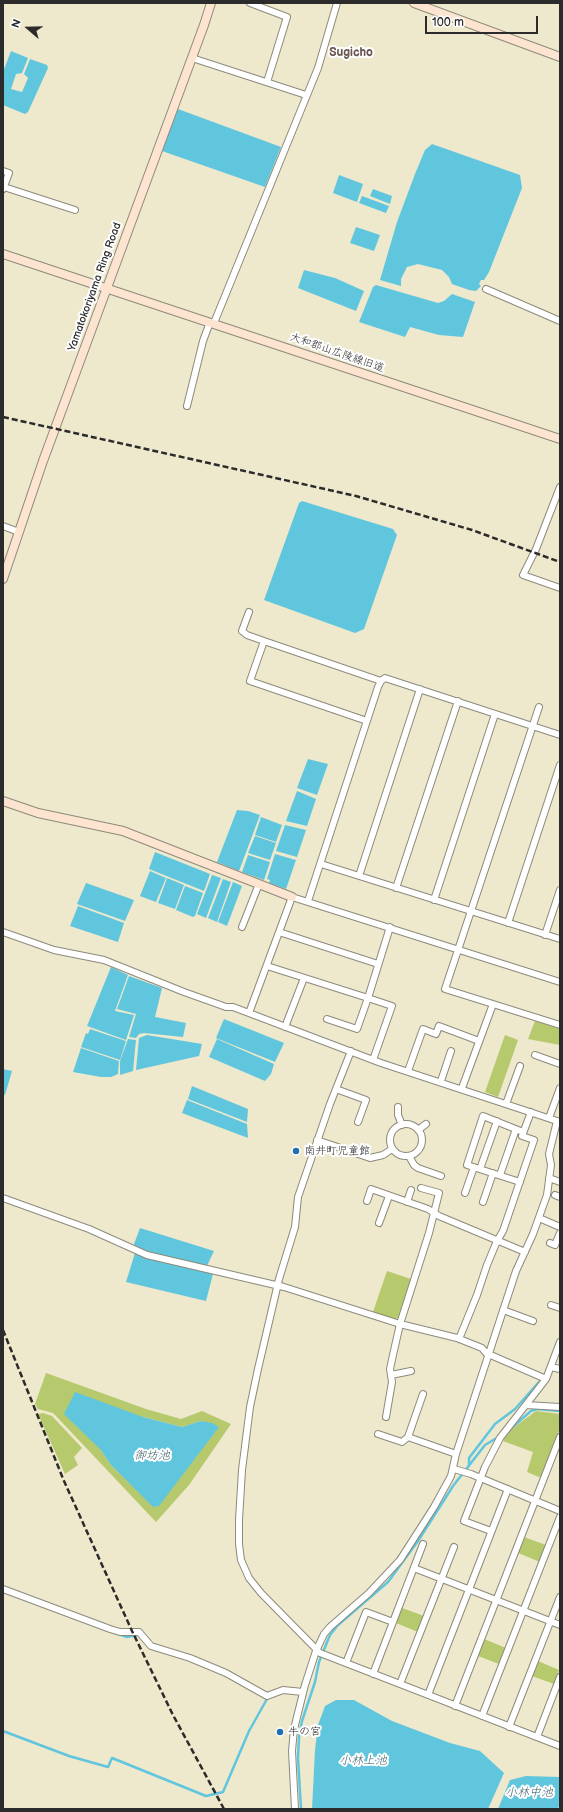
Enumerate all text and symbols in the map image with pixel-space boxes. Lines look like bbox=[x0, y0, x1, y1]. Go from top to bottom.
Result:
north arrow bbox=[8, 8, 48, 48]
scale bar bbox=[427, 8, 540, 34]
text: 100 m bbox=[432, 15, 464, 30]
text: N bbox=[9, 18, 24, 30]
district label: Sugicho bbox=[329, 46, 373, 60]
street label: Yamatokoriyama Ring Road bbox=[66, 221, 124, 353]
street label: 大和郡山広陵線旧道 bbox=[288, 331, 386, 375]
place label: 南井町児童館 bbox=[304, 1144, 370, 1158]
marker: 南井町児童館 bbox=[291, 1146, 301, 1156]
water label: 御坊池 bbox=[134, 1449, 170, 1463]
place label: 牛の宮 bbox=[288, 1725, 321, 1739]
marker: 牛の宮 bbox=[275, 1727, 285, 1737]
water label: 小林上池 bbox=[339, 1754, 387, 1768]
water label: 小林中池 bbox=[505, 1786, 553, 1800]

